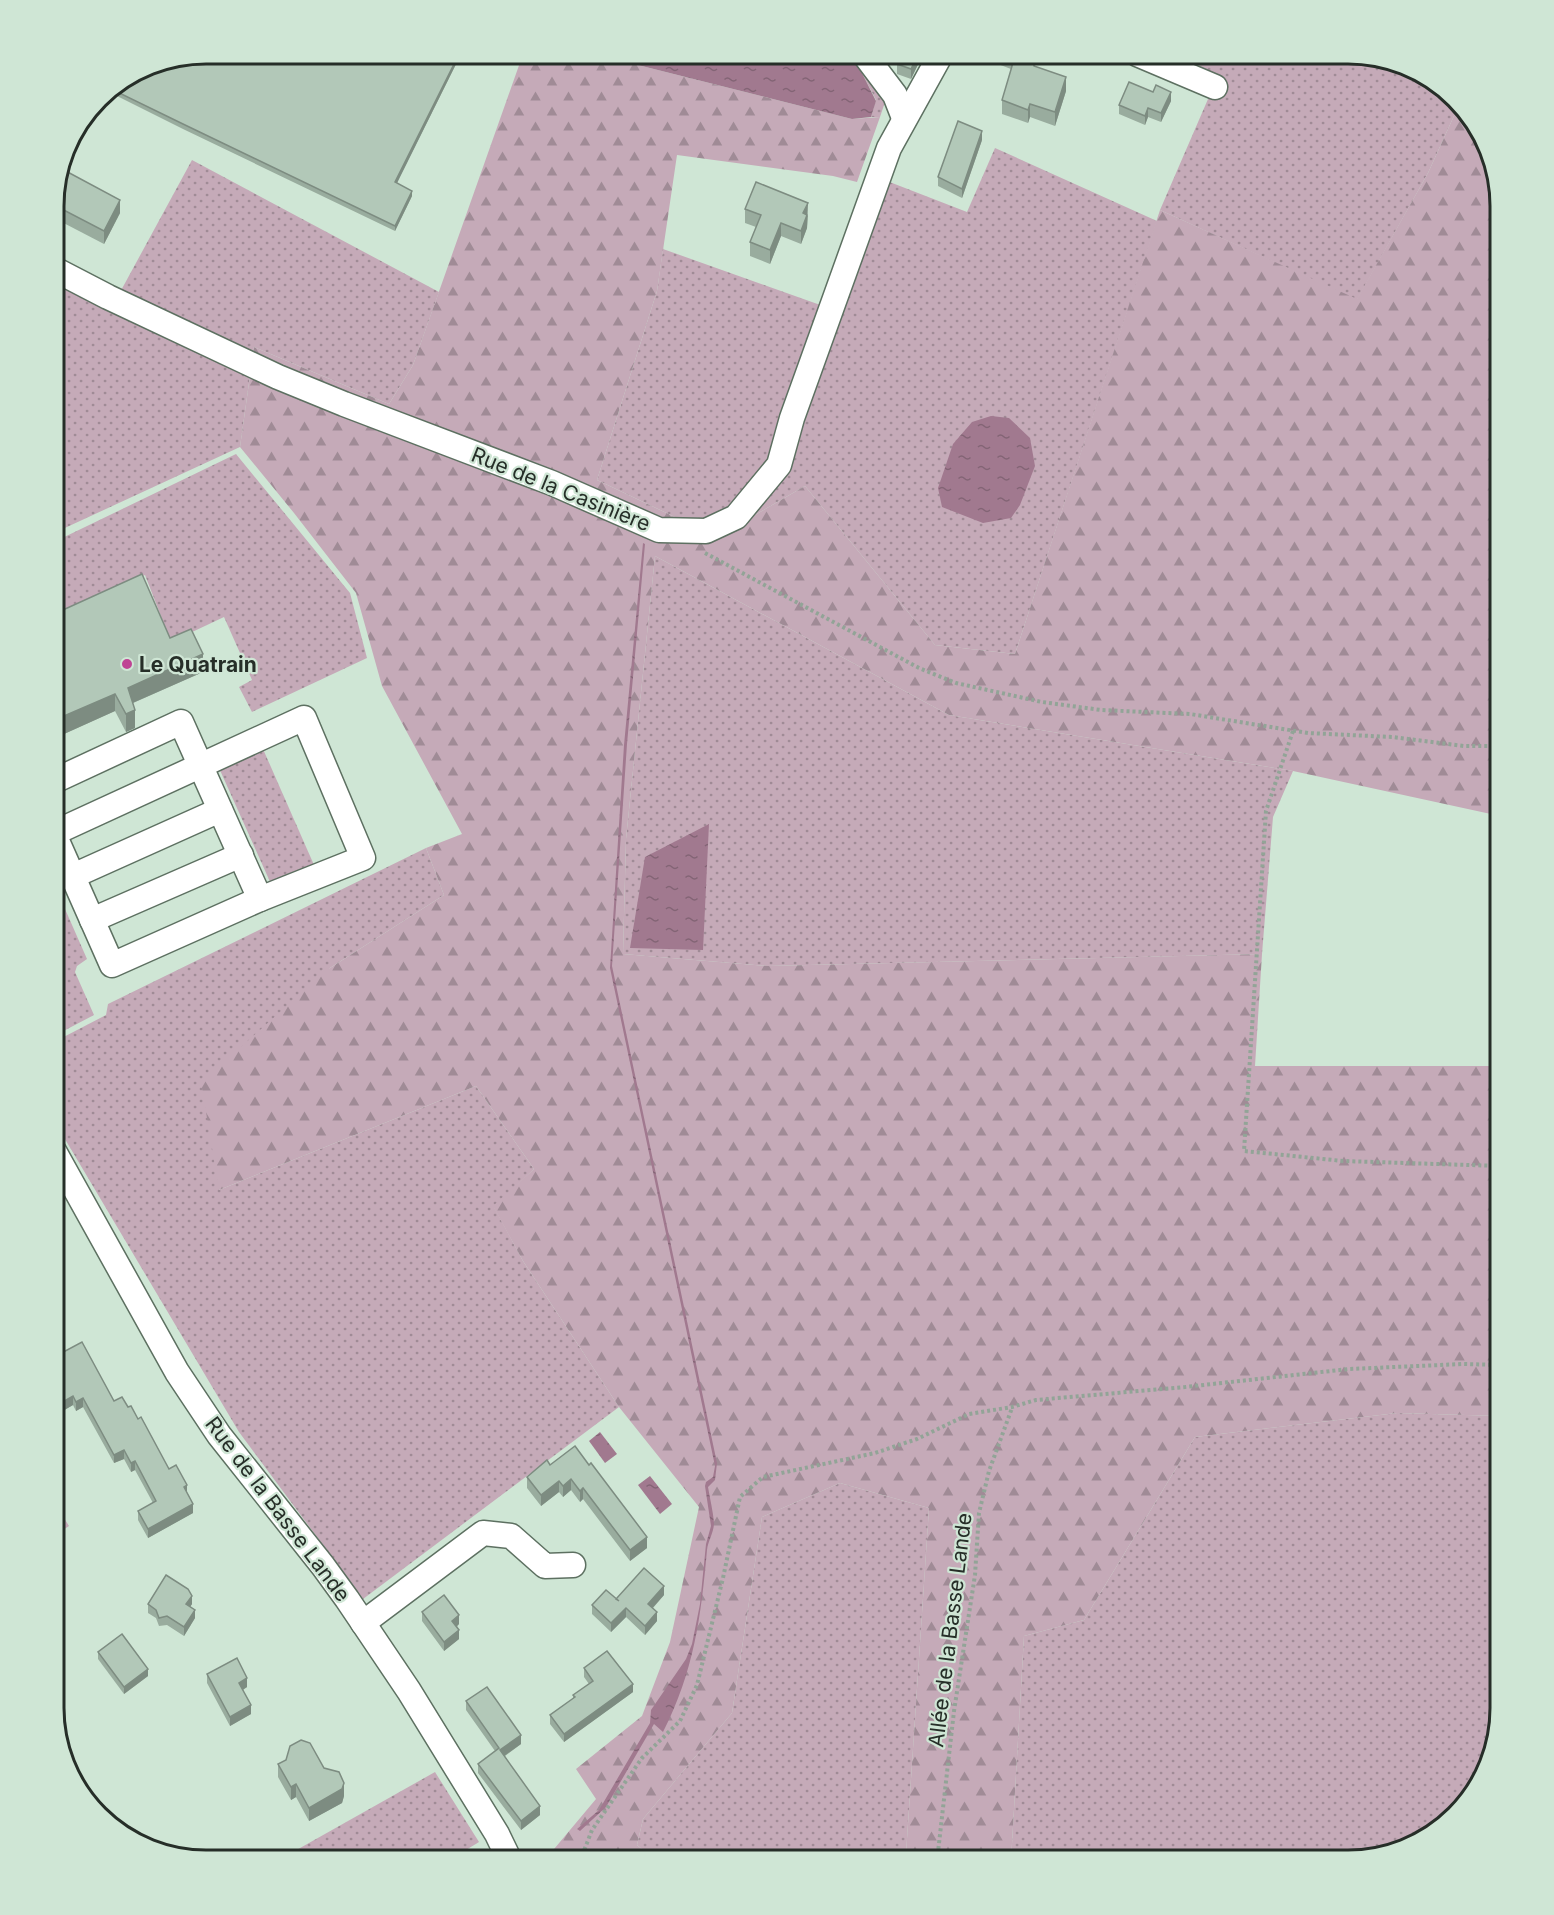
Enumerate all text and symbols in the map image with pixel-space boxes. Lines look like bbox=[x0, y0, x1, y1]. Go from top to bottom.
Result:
street label: Rue de la Casinière bbox=[468, 442, 654, 536]
place label: Le Quatrain bbox=[139, 652, 257, 677]
marker: Le Quatrain bbox=[120, 657, 134, 671]
street label: Rue de la Basse Lande bbox=[200, 1412, 356, 1606]
street label: Allée de la Basse Lande bbox=[923, 1511, 977, 1749]

